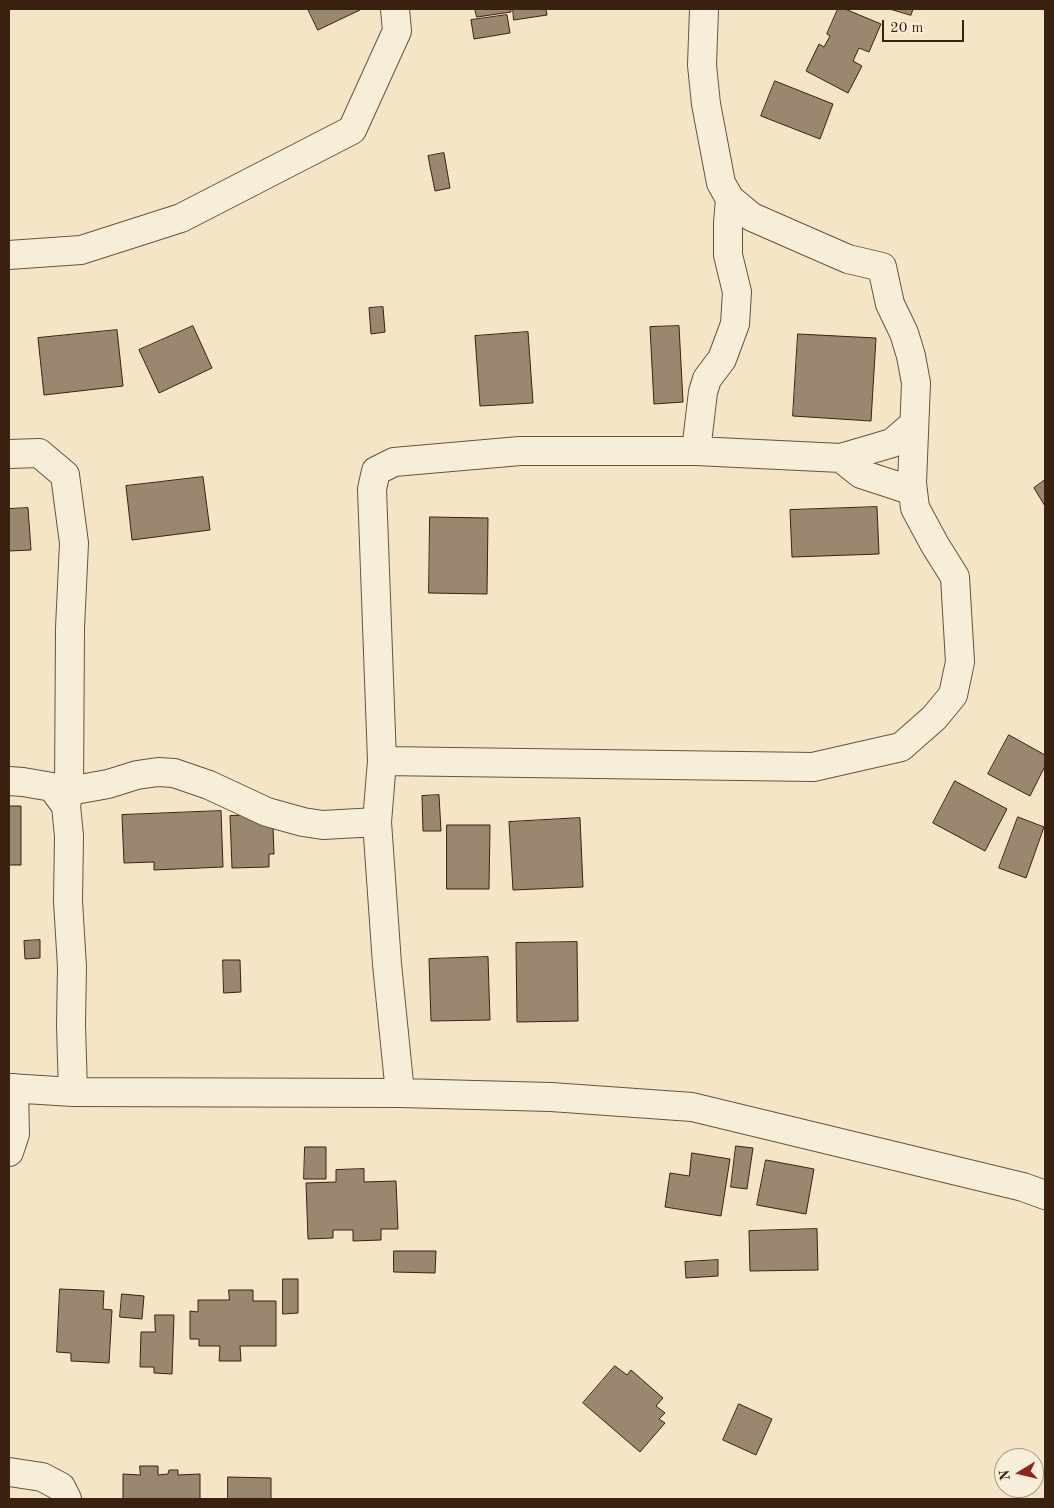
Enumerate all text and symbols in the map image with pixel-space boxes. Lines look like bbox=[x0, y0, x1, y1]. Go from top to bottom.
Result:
scale bar bbox=[884, 10, 966, 42]
text: 20 m bbox=[890, 21, 924, 36]
north arrow bbox=[994, 1448, 1044, 1498]
text: N bbox=[997, 1469, 1013, 1482]

